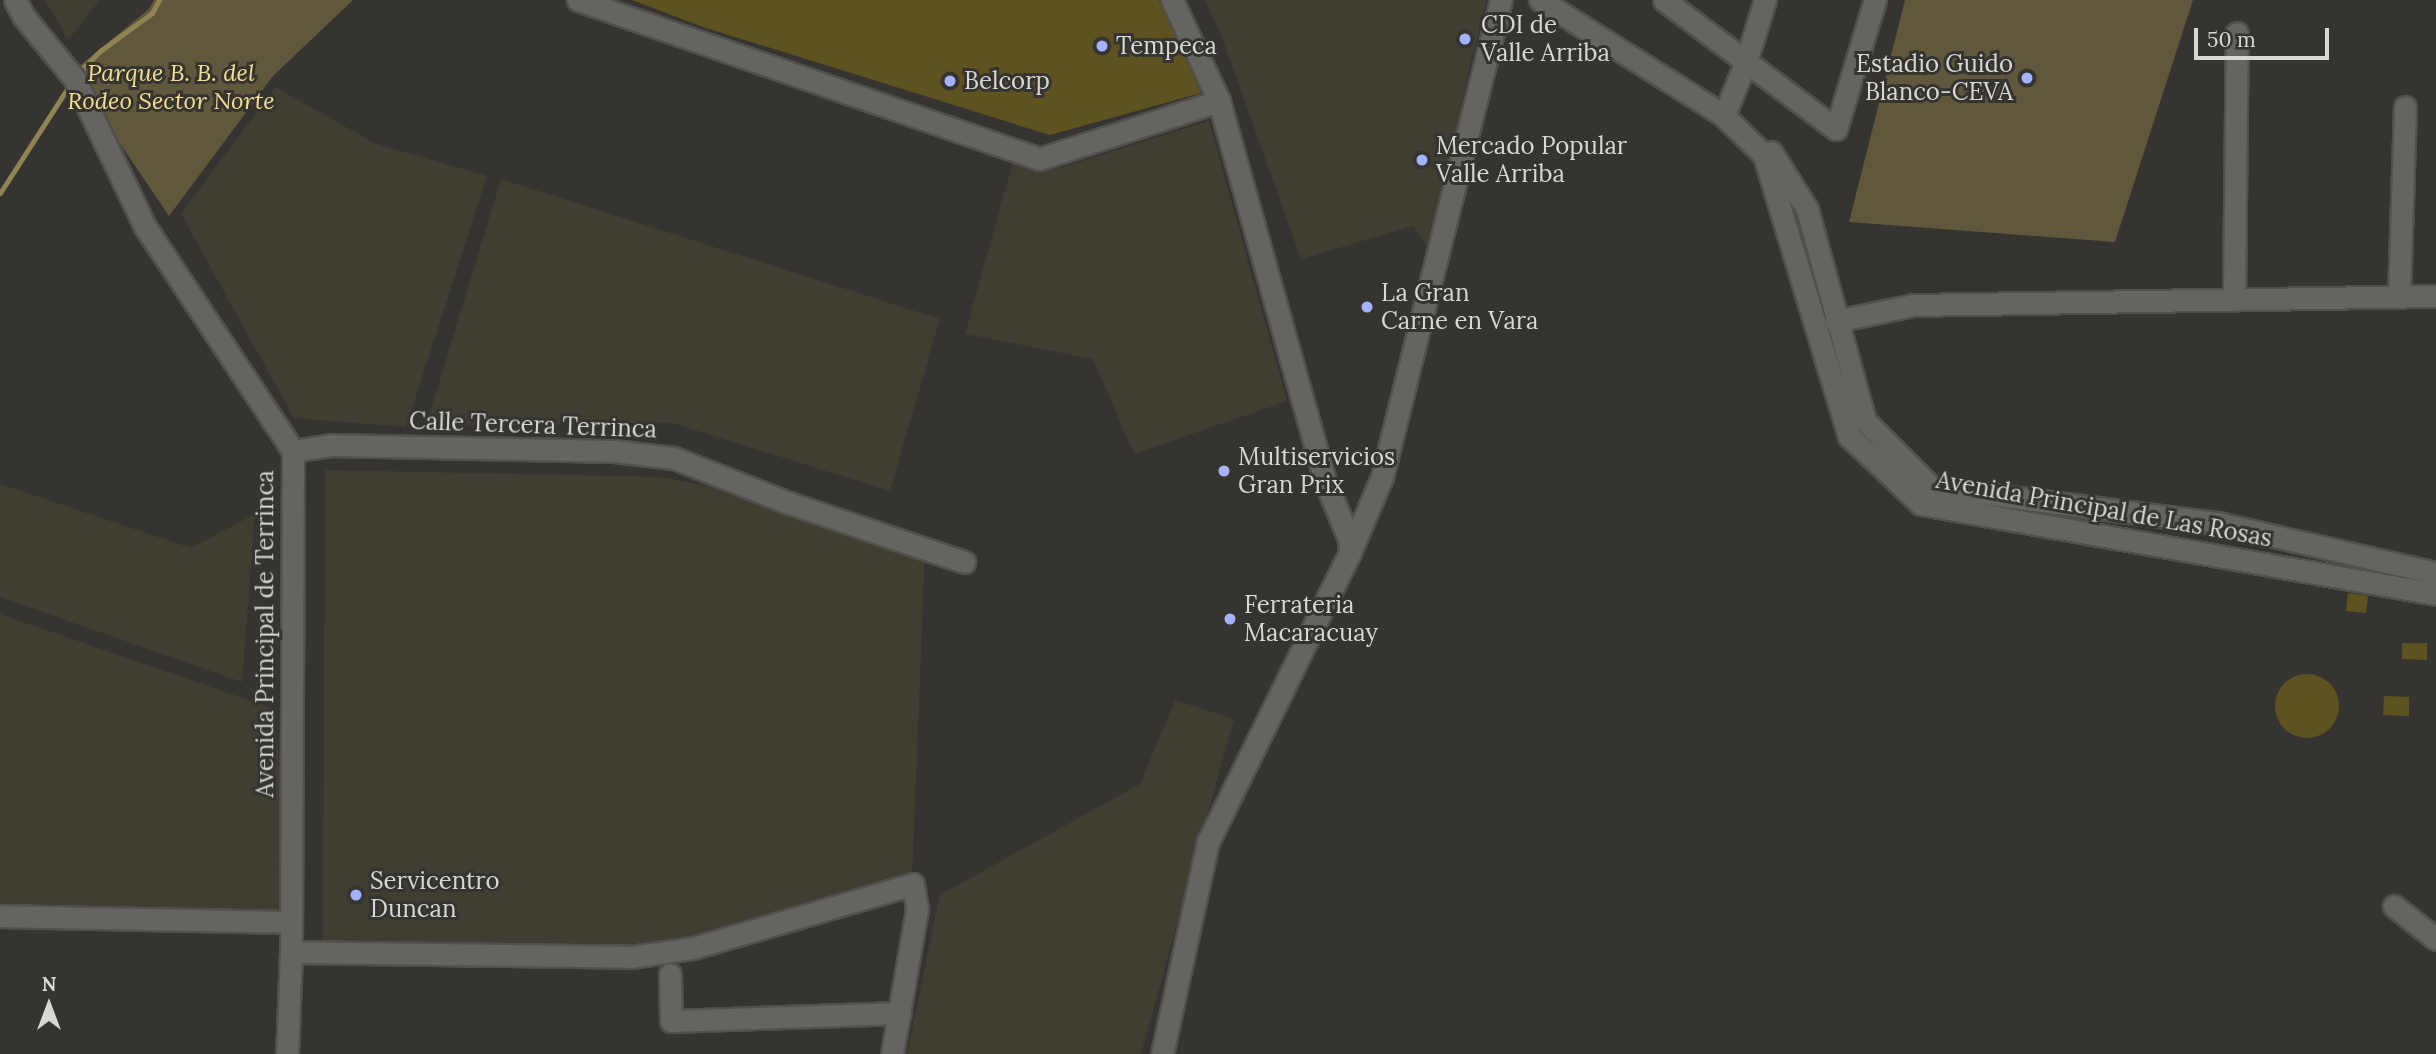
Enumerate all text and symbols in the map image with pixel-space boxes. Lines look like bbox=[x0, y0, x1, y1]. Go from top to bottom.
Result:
place label: CDI de Valle Arriba bbox=[1481, 11, 1610, 67]
scale bar bbox=[2198, 14, 2333, 58]
text: 50 m bbox=[2207, 26, 2256, 53]
marker: CDI de Valle Arriba bbox=[1455, 29, 1475, 49]
place label: Tempeca bbox=[1116, 32, 1217, 60]
marker: Tempeca bbox=[1094, 38, 1110, 54]
place label: Estadio Guido Blanco-CEVA bbox=[1856, 50, 2013, 106]
park label: Parque B. B. del Rodeo Sector Norte bbox=[67, 59, 275, 115]
place label: Belcorp bbox=[964, 67, 1050, 95]
marker: Estadio Guido Blanco-CEVA bbox=[2019, 70, 2035, 86]
marker: Belcorp bbox=[942, 73, 958, 89]
place label: Mercado Popular Valle Arriba bbox=[1436, 132, 1627, 188]
marker: Mercado Popular Valle Arriba bbox=[1414, 152, 1430, 168]
place label: La Gran Carne en Vara bbox=[1381, 279, 1538, 335]
marker: La Gran Carne en Vara bbox=[1359, 299, 1375, 315]
street label: Calle Tercera Terrinca bbox=[409, 406, 657, 444]
place label: Multiservicios Gran Prix bbox=[1238, 443, 1395, 499]
marker: Multiservicios Gran Prix bbox=[1216, 463, 1232, 479]
street label: Avenida Principal de Las Rosas bbox=[1934, 465, 2274, 553]
street label: Avenida Principal de Terrinca bbox=[251, 470, 279, 798]
place label: Ferrateria Macaracuay bbox=[1244, 591, 1378, 647]
marker: Ferrateria Macaracuay bbox=[1222, 611, 1238, 627]
place label: Servicentro Duncan bbox=[370, 867, 500, 923]
marker: Servicentro Duncan bbox=[348, 887, 364, 903]
north arrow bbox=[14, 970, 84, 1040]
text: N bbox=[42, 972, 56, 996]

